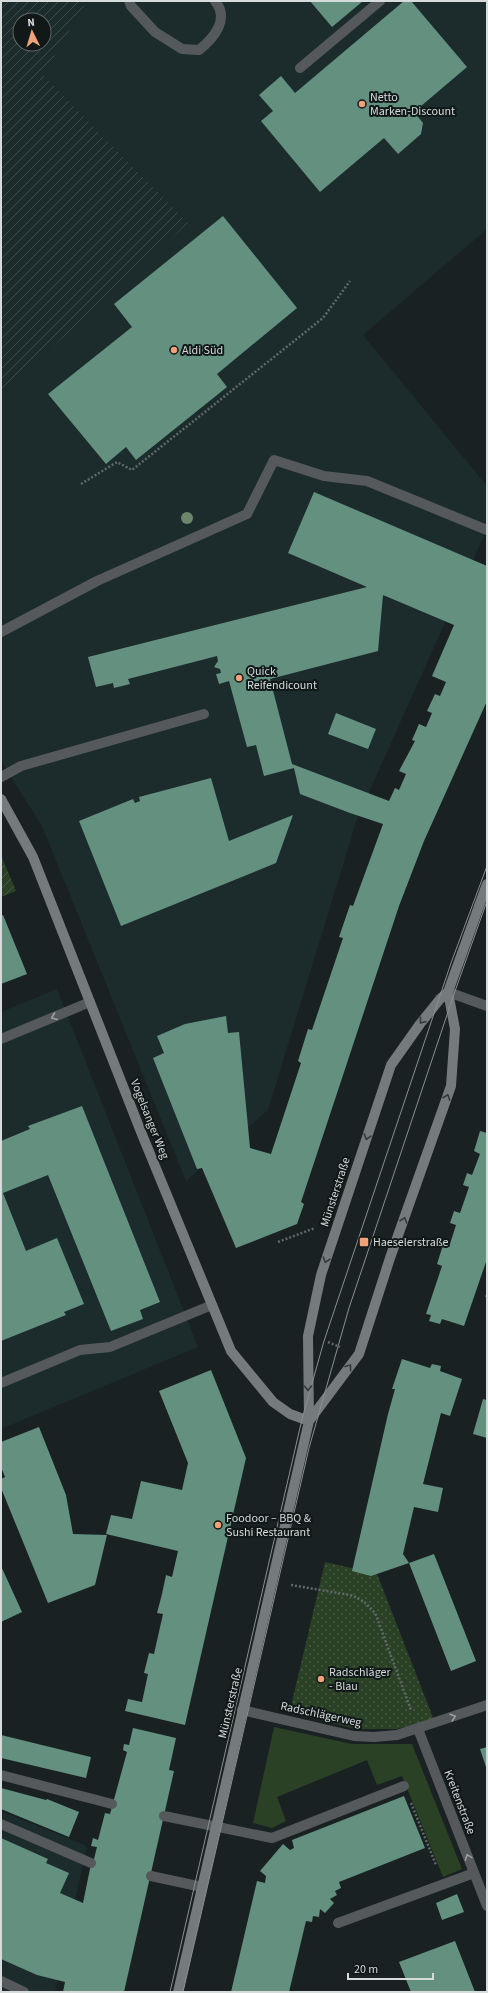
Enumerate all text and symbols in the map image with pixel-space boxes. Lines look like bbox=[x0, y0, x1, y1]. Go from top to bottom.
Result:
north arrow bbox=[12, 12, 52, 52]
text: N bbox=[27, 15, 35, 30]
place label: Netto Marken-Discount bbox=[370, 89, 455, 120]
marker: Netto Marken-Discount bbox=[357, 99, 367, 109]
place label: Aldi Süd bbox=[182, 342, 223, 359]
marker: Aldi Süd bbox=[169, 345, 179, 355]
place label: Quick Reifendicount bbox=[247, 663, 317, 694]
marker: Quick Reifendicount bbox=[234, 673, 244, 683]
one-way arrow bbox=[51, 1012, 58, 1020]
one-way arrow bbox=[420, 1016, 427, 1024]
street label: Vogelsanger Weg bbox=[126, 1077, 173, 1162]
one-way arrow bbox=[442, 1094, 450, 1101]
one-way arrow bbox=[363, 1133, 372, 1140]
street label: Münsterstraße bbox=[316, 1155, 355, 1229]
one-way arrow bbox=[399, 1217, 407, 1224]
place label: Haeselerstraße bbox=[373, 1234, 449, 1251]
marker: Haeselerstraße bbox=[358, 1236, 370, 1248]
one-way arrow bbox=[322, 1257, 331, 1264]
one-way arrow bbox=[344, 1365, 351, 1372]
one-way arrow bbox=[304, 1385, 312, 1391]
place label: Foodoor – BBQ & Sushi Restaurant bbox=[226, 1510, 312, 1541]
marker: Foodoor – BBQ & Sushi Restaurant bbox=[213, 1520, 223, 1530]
place label: Radschläger - Blau bbox=[329, 1664, 391, 1695]
street label: Münsterstraße bbox=[214, 1666, 247, 1740]
marker: Radschläger - Blau bbox=[316, 1674, 326, 1684]
street label: Radschlägerweg bbox=[279, 1698, 363, 1731]
one-way arrow bbox=[449, 1713, 456, 1722]
street label: Kreitenstraße bbox=[439, 1767, 480, 1837]
one-way arrow bbox=[464, 1854, 472, 1861]
scale bar bbox=[348, 1955, 433, 1981]
text: 20 m bbox=[354, 1961, 378, 1978]

